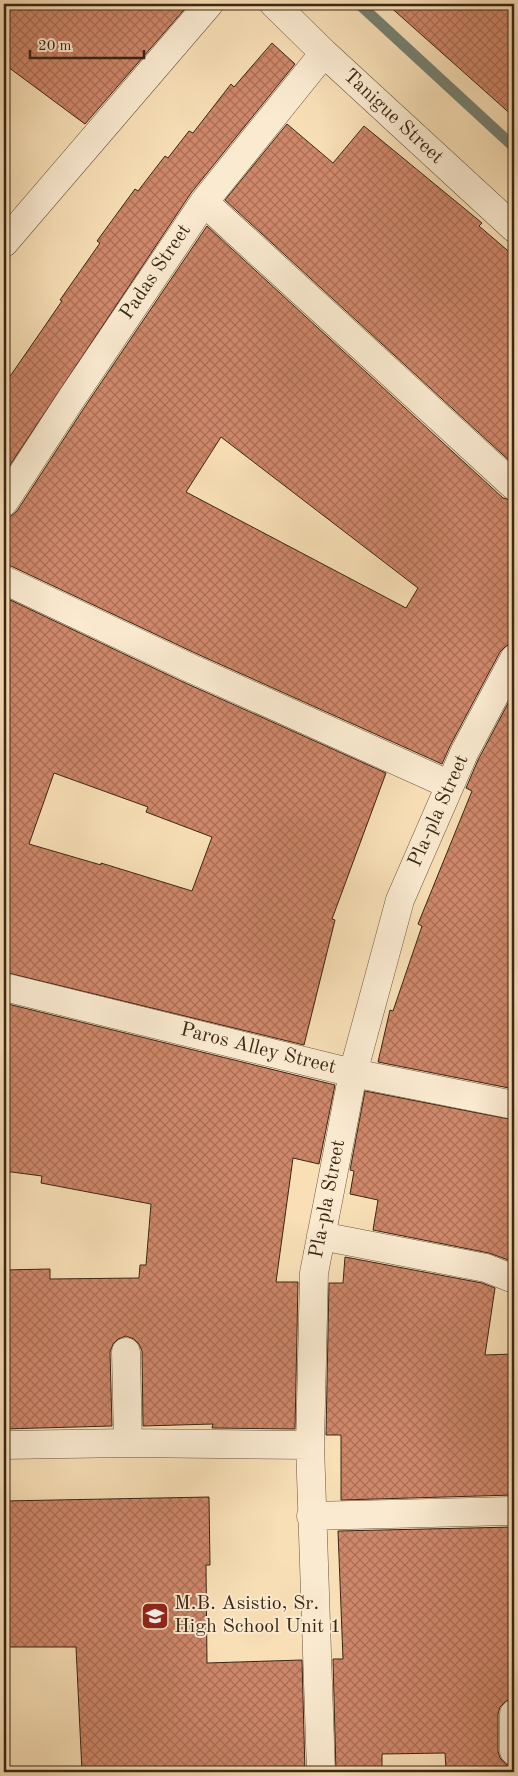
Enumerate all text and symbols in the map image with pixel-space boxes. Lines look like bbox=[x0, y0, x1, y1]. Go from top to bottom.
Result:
scale bar bbox=[30, 28, 144, 60]
text: 20 m bbox=[38, 39, 72, 54]
street label: Tanigue Street bbox=[339, 66, 447, 168]
street label: Padas Street bbox=[117, 221, 195, 323]
street label: Pla-pla Street bbox=[405, 752, 473, 870]
street label: Paros Alley Street bbox=[178, 1020, 338, 1078]
street label: Pla-pla Street bbox=[307, 1138, 349, 1260]
place label: M.B. Asistio, Sr. High School Unit 1 bbox=[174, 1594, 341, 1637]
school or university icon: M.B. Asistio, Sr. High School Unit 1 bbox=[140, 1601, 170, 1631]

